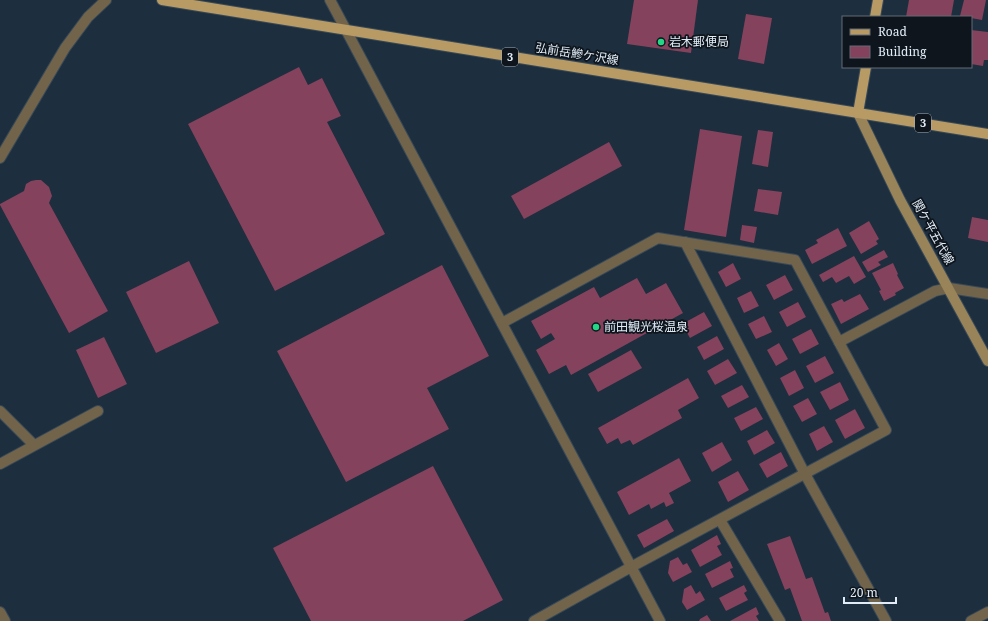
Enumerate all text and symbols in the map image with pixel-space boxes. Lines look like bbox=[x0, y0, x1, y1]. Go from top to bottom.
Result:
legend bbox=[842, 16, 972, 68]
text: Road bbox=[878, 23, 908, 40]
place label: 岩木郵便局 bbox=[669, 33, 729, 50]
marker: 岩木郵便局 bbox=[656, 37, 666, 47]
street label: 弘前岳鰺ケ沢線 bbox=[534, 39, 620, 68]
text: Building bbox=[878, 43, 927, 60]
road number: 3 bbox=[502, 48, 518, 66]
road number: 3 bbox=[915, 114, 931, 132]
street label: 関ケ平五代線 bbox=[909, 196, 958, 267]
place label: 前田観光桜温泉 bbox=[604, 318, 688, 335]
marker: 前田観光桜温泉 bbox=[591, 322, 601, 332]
scale bar bbox=[844, 579, 896, 605]
text: 20 m bbox=[850, 584, 878, 601]

